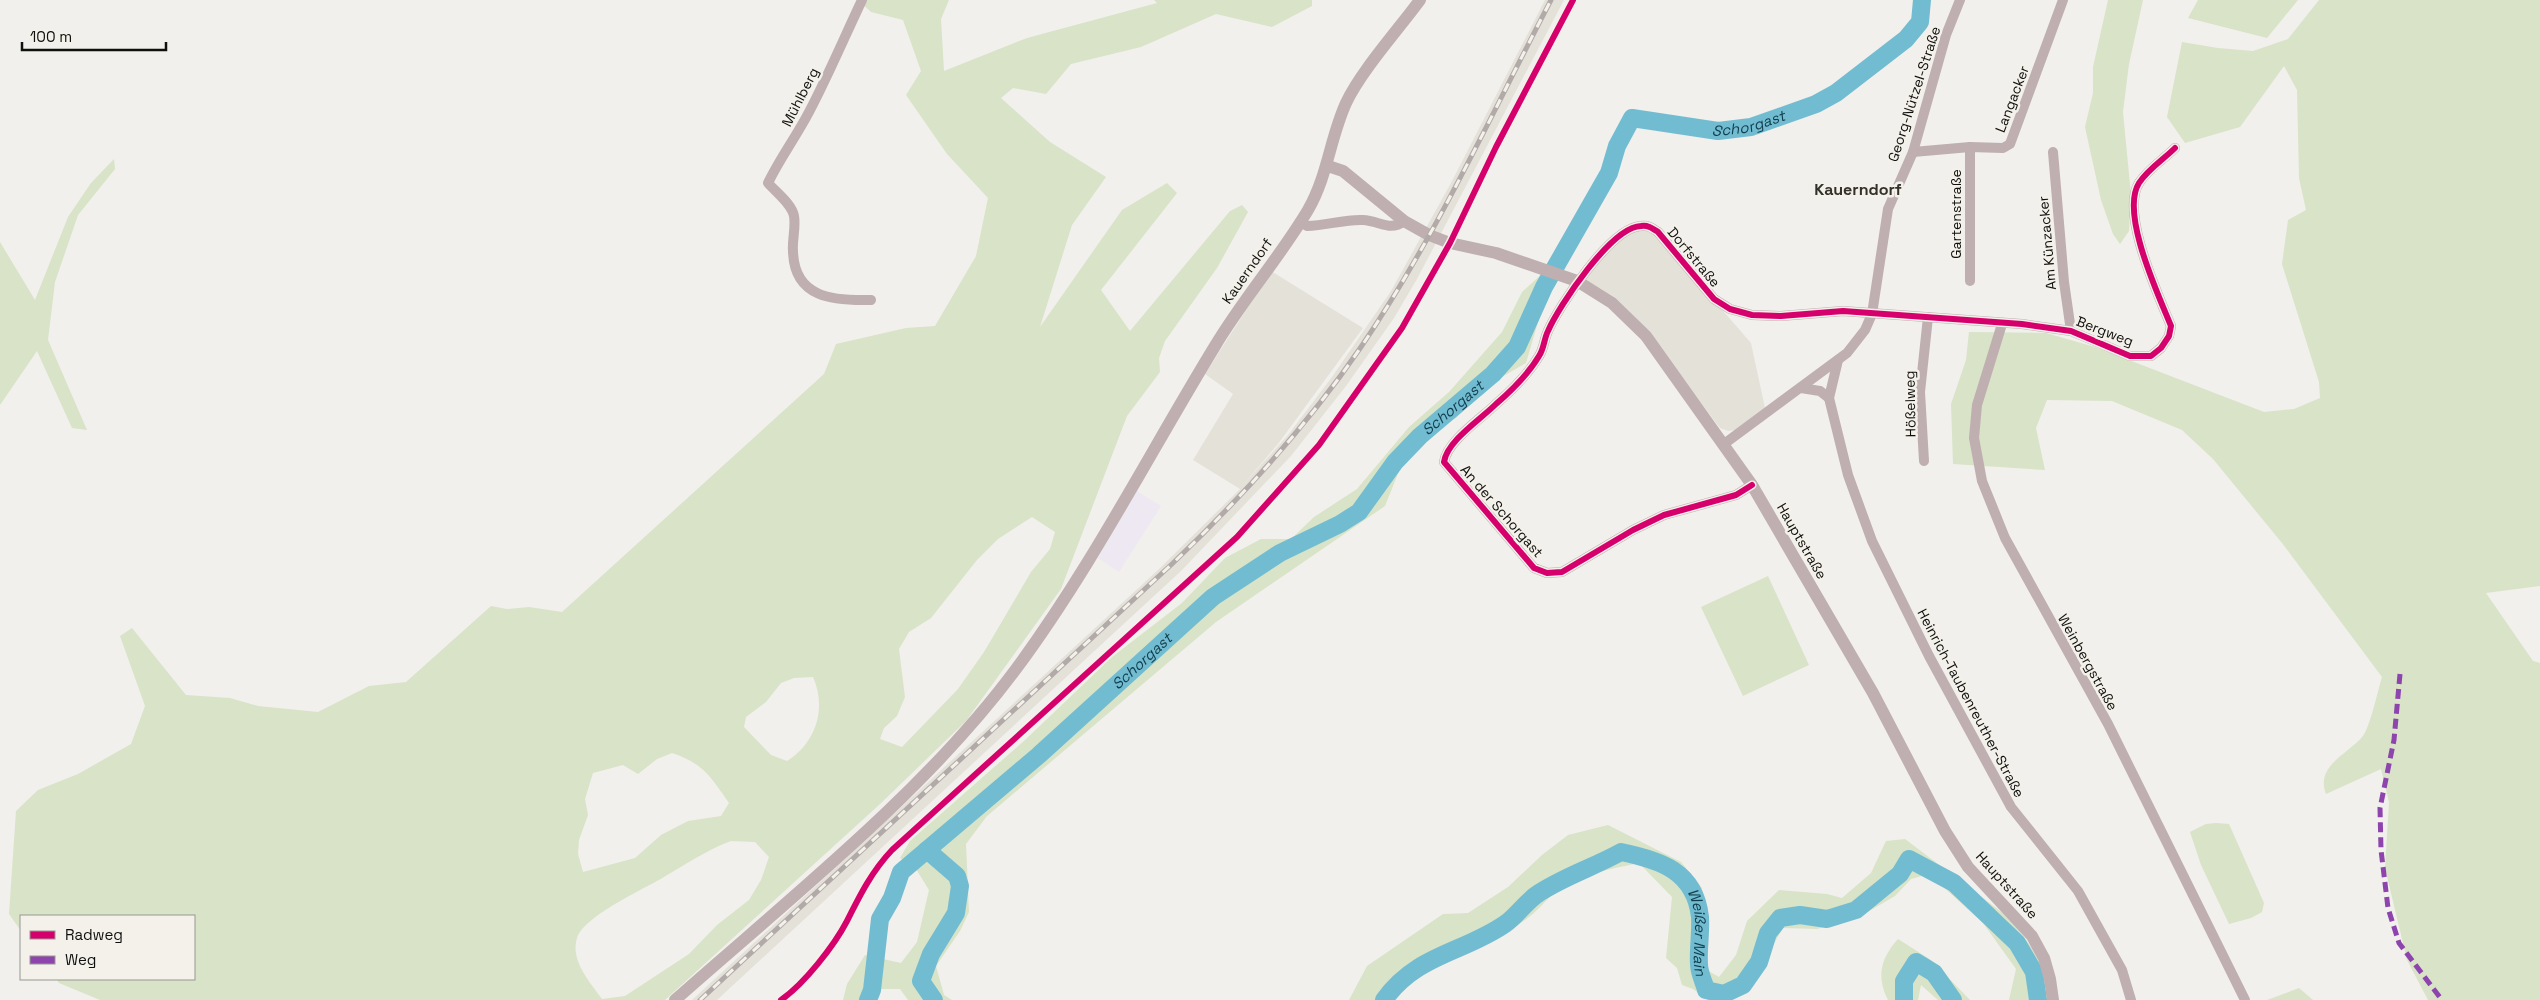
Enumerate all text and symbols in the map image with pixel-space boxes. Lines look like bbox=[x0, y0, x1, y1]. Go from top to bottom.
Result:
scale bar bbox=[22, 20, 166, 52]
street label: Georg-Nützel-Straße bbox=[1884, 24, 1944, 164]
text: 100 m bbox=[30, 27, 72, 46]
street label: Langacker bbox=[1991, 63, 2033, 135]
street label: Mühlberg bbox=[777, 64, 823, 130]
water label: Schorgast bbox=[1711, 105, 1790, 141]
street label: Gartenstraße bbox=[1947, 169, 1965, 259]
district label: Kauerndorf bbox=[1814, 179, 1902, 200]
street label: Am Künzacker bbox=[2034, 195, 2060, 291]
street label: Dorfstraße bbox=[1664, 223, 1724, 291]
street label: Kauerndorf bbox=[1218, 235, 1276, 307]
street label: Bergweg bbox=[2074, 312, 2136, 350]
street label: Hößelweg bbox=[1900, 370, 1920, 438]
water label: Schorgast bbox=[1418, 375, 1489, 439]
street label: An der Schorgast bbox=[1457, 461, 1547, 561]
street label: Hauptstraße bbox=[1773, 500, 1831, 582]
street label: Heinrich-Taubenreuther-Straße bbox=[1913, 605, 2029, 801]
street label: Weinbergstraße bbox=[2054, 611, 2122, 713]
water label: Schorgast bbox=[1108, 627, 1177, 693]
street label: Hauptstraße bbox=[1972, 848, 2042, 922]
water label: Weißer Main bbox=[1684, 885, 1711, 979]
legend bbox=[20, 915, 195, 980]
text: Radweg bbox=[65, 925, 123, 944]
text: Weg bbox=[65, 950, 96, 969]

